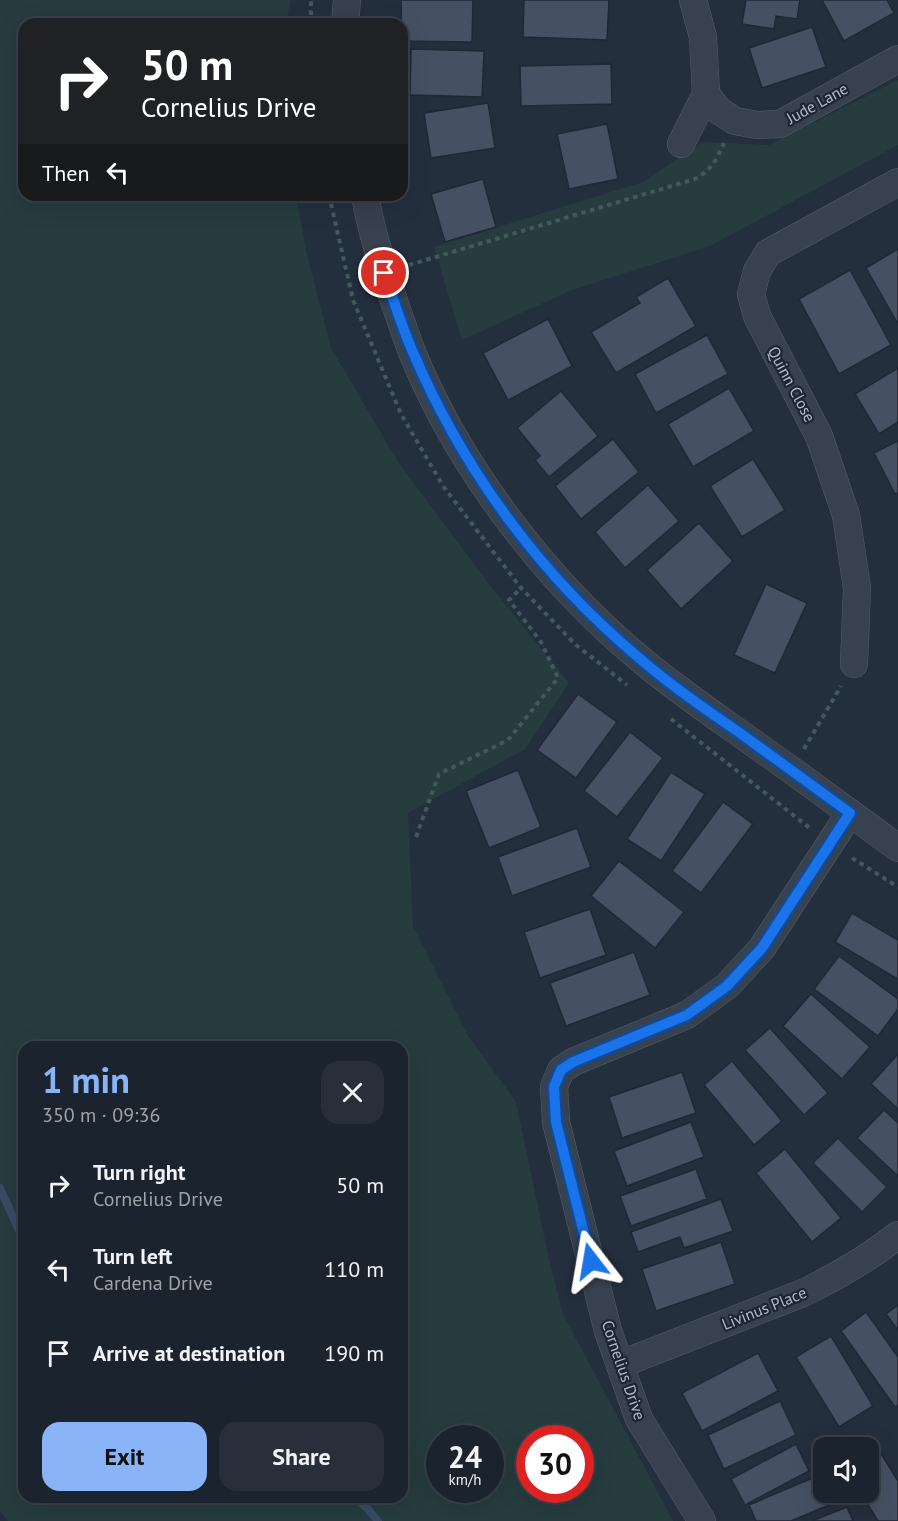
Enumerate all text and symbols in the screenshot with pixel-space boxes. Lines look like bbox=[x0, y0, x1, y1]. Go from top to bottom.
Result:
text: 50 m bbox=[141, 37, 233, 92]
icon: right bbox=[42, 42, 120, 120]
street label: Jude Lane bbox=[782, 78, 851, 128]
text: Cornelius Drive bbox=[141, 90, 316, 124]
icon: left bbox=[101, 156, 134, 189]
text: Then bbox=[42, 159, 89, 187]
pin bbox=[358, 247, 409, 298]
icon: arrive bbox=[367, 256, 400, 289]
street label: Quinn Close bbox=[764, 343, 820, 425]
text: 1 min bbox=[42, 1056, 130, 1103]
button: close bbox=[321, 1061, 384, 1124]
text: 350 m · 09:36 bbox=[42, 1102, 160, 1128]
text: Turn right bbox=[93, 1158, 185, 1186]
icon: right bbox=[42, 1169, 75, 1202]
text: 50 m bbox=[336, 1171, 384, 1199]
text: Cornelius Drive bbox=[93, 1186, 223, 1212]
position arrow bbox=[559, 1229, 623, 1293]
text: Turn left bbox=[93, 1242, 173, 1270]
icon: left bbox=[42, 1253, 75, 1286]
text: 110 m bbox=[324, 1255, 384, 1283]
text: Cardena Drive bbox=[93, 1270, 213, 1296]
street label: Livinus Place bbox=[719, 1282, 809, 1334]
street label: Cornelius Drive bbox=[598, 1318, 650, 1422]
icon: arrive bbox=[42, 1337, 75, 1370]
text: Arrive at destination bbox=[93, 1339, 285, 1367]
text: 190 m bbox=[324, 1339, 384, 1367]
button: Exit bbox=[42, 1422, 207, 1491]
button: Share bbox=[219, 1422, 384, 1491]
speed limit sign: 30 bbox=[516, 1425, 594, 1503]
text: 24 bbox=[448, 1437, 482, 1476]
map controls bbox=[813, 1437, 879, 1503]
button: sound bbox=[813, 1437, 879, 1503]
text: km/h bbox=[449, 1470, 481, 1489]

